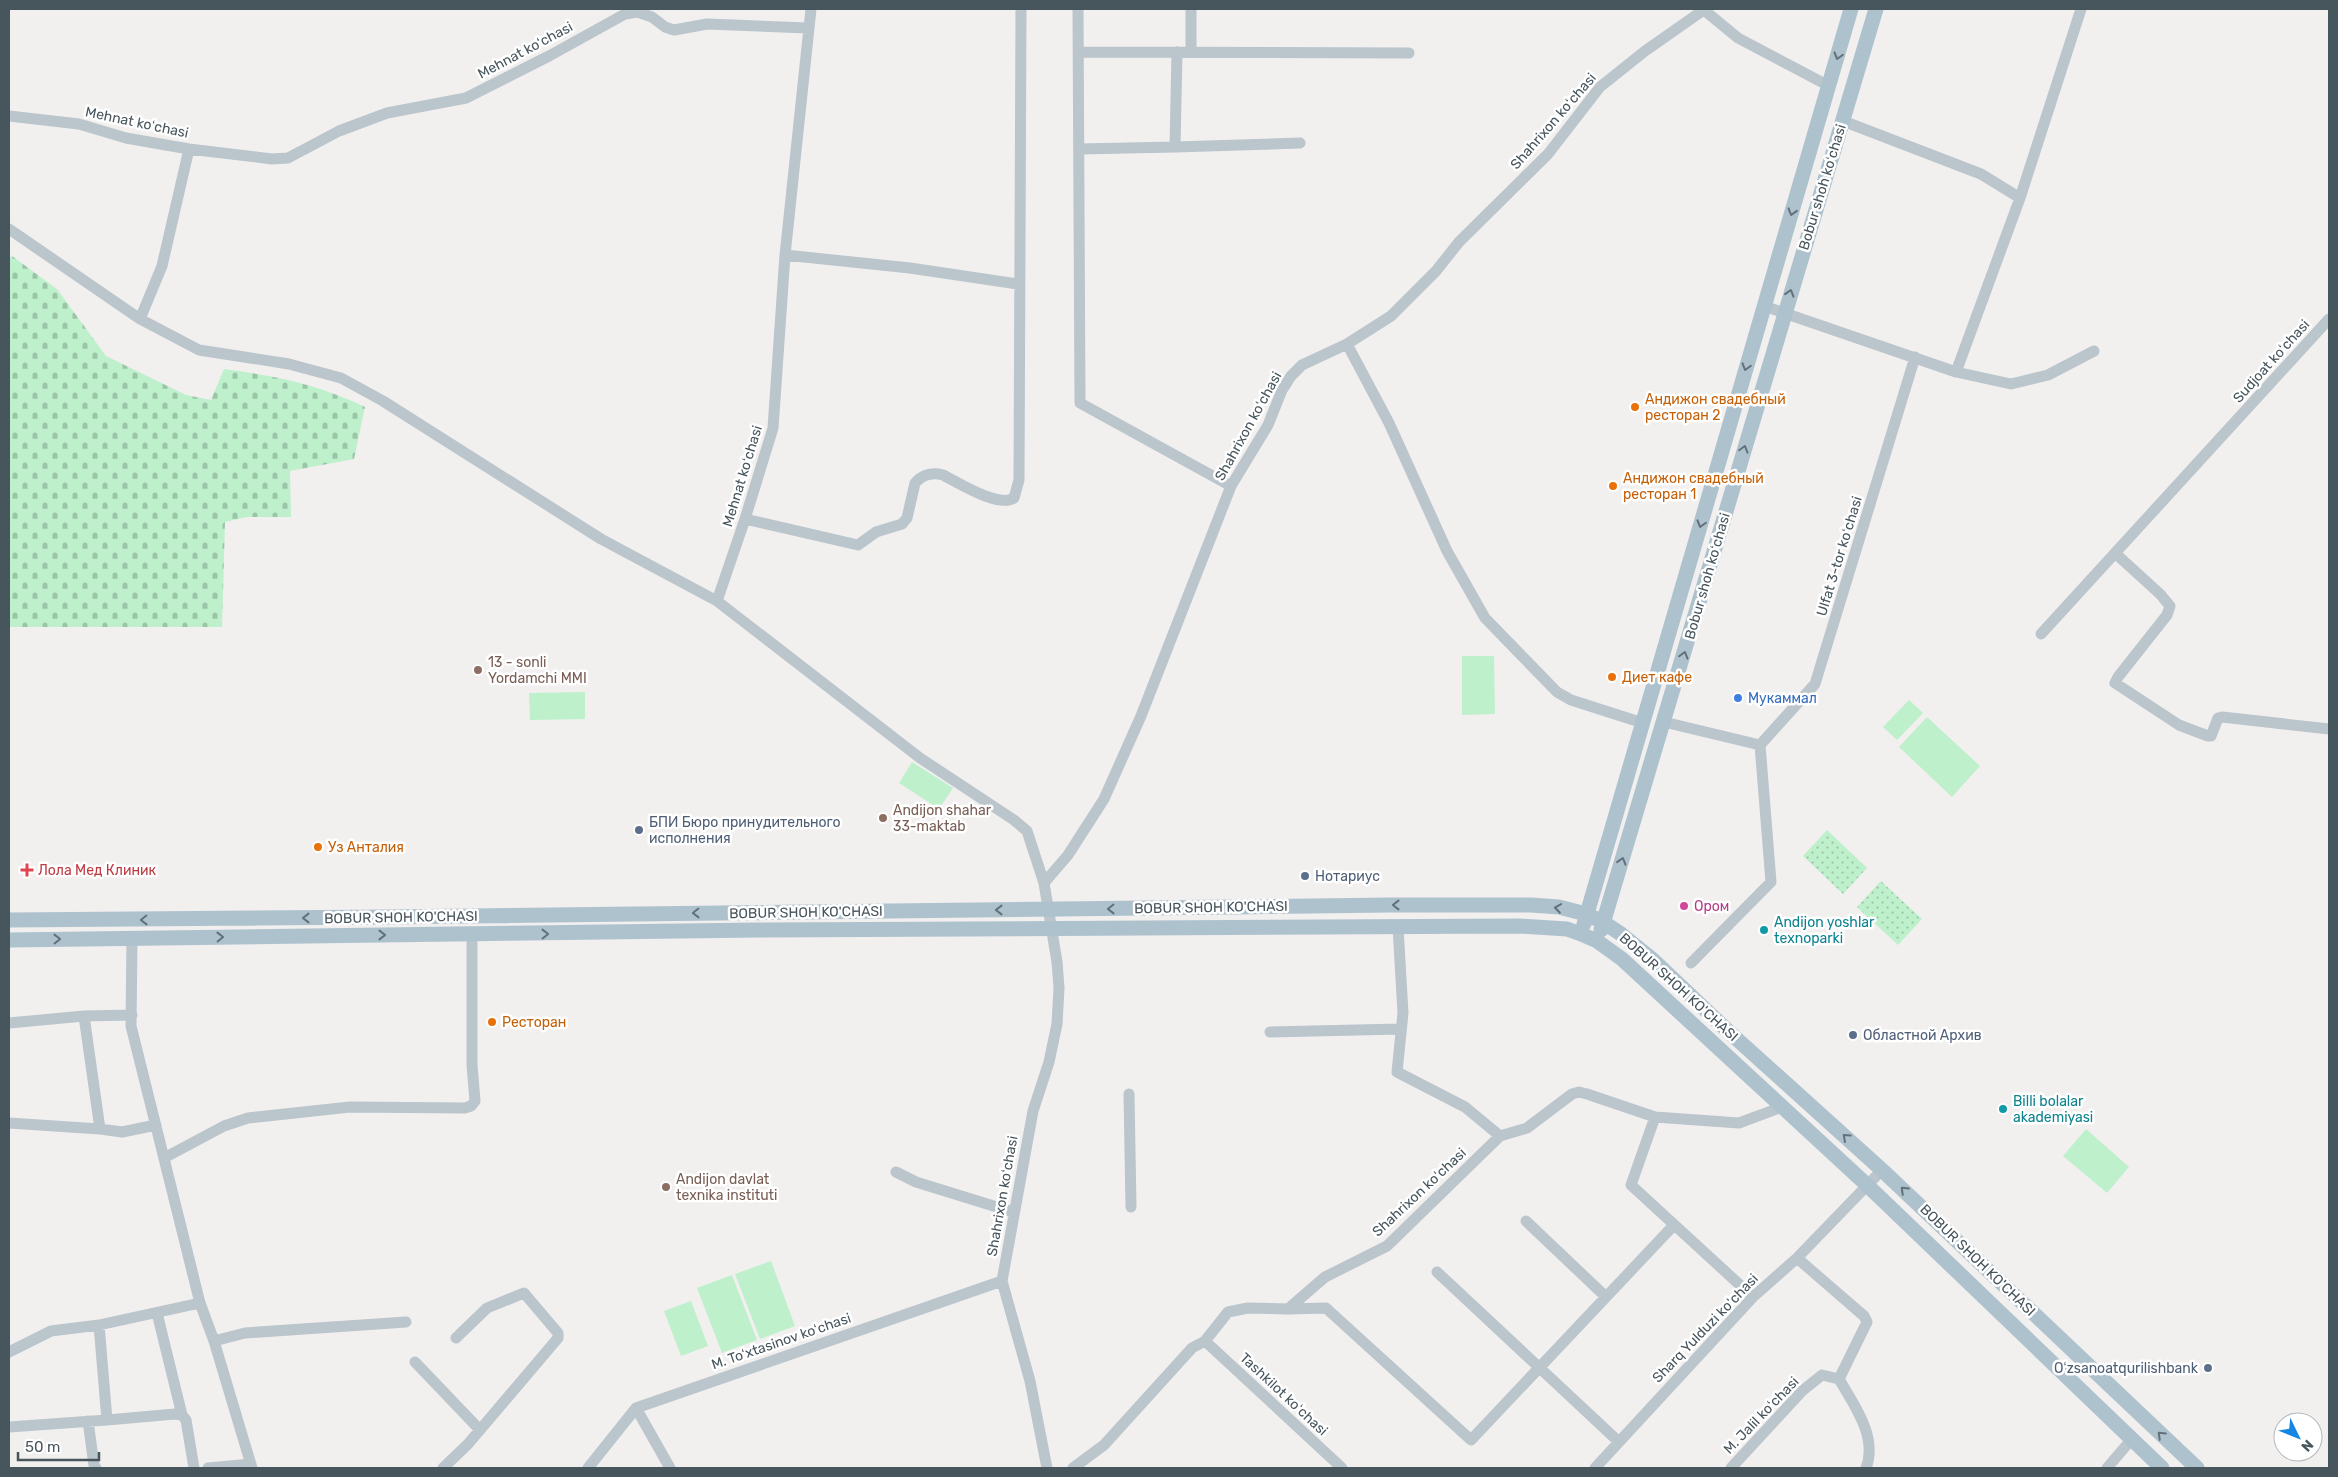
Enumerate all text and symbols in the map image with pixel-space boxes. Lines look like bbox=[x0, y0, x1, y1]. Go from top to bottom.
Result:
street label: Mehnat koʻchasi bbox=[475, 18, 576, 83]
one-way arrow bbox=[1833, 51, 1844, 60]
street label: Shahrixon koʻchasi bbox=[1507, 70, 1600, 173]
street label: Mehnat koʻchasi bbox=[84, 103, 190, 142]
street label: Bobur shoh koʻchasi bbox=[1795, 122, 1850, 252]
one-way arrow bbox=[1787, 207, 1797, 215]
one-way arrow bbox=[1784, 289, 1794, 297]
street label: Sudjoat koʻchasi bbox=[2230, 316, 2313, 406]
one-way arrow bbox=[1742, 363, 1752, 371]
street label: Shahrixon koʻchasi bbox=[1211, 369, 1285, 484]
place label: Андижон свадебный ресторан 2 bbox=[1645, 391, 1786, 424]
marker: Андижон свадебный ресторан 2 bbox=[1629, 401, 1641, 413]
street label: Mehnat koʻchasi bbox=[719, 423, 766, 529]
one-way arrow bbox=[1738, 445, 1748, 453]
place label: Андижон свадебный ресторан 1 bbox=[1623, 470, 1764, 503]
marker: Андижон свадебный ресторан 1 bbox=[1607, 480, 1619, 492]
street label: Ulfat 3-tor koʻchasi bbox=[1813, 494, 1866, 618]
street label: Bobur shoh koʻchasi bbox=[1681, 511, 1734, 641]
one-way arrow bbox=[1697, 519, 1707, 527]
one-way arrow bbox=[1678, 651, 1688, 660]
place label: 13 - sonli Yordamchi MMI bbox=[488, 654, 587, 687]
marker: 13 - sonli Yordamchi MMI bbox=[472, 664, 484, 676]
place label: Диет кафе bbox=[1622, 669, 1692, 686]
marker: Диет кафе bbox=[1606, 671, 1618, 683]
place label: Мукаммал bbox=[1748, 690, 1817, 707]
marker: Мукаммал bbox=[1732, 692, 1744, 704]
place label: Andijon shahar 33-maktab bbox=[893, 802, 992, 835]
marker: Andijon shahar 33-maktab bbox=[877, 812, 889, 824]
place label: БПИ Бюро принудительного исполнения bbox=[649, 814, 841, 847]
marker: БПИ Бюро принудительного исполнения bbox=[633, 824, 645, 836]
place label: Уз Анталия bbox=[328, 839, 404, 856]
marker: Уз Анталия bbox=[312, 841, 324, 853]
one-way arrow bbox=[1616, 857, 1626, 866]
place label: Лола Мед Клиник bbox=[38, 862, 156, 879]
marker: Лола Мед Клиник bbox=[20, 863, 34, 877]
place label: Нотариус bbox=[1315, 868, 1380, 885]
marker: Нотариус bbox=[1299, 870, 1311, 882]
street label: BOBUR SHOH KO'CHASI bbox=[1134, 898, 1288, 917]
place label: Ором bbox=[1694, 898, 1729, 915]
one-way arrow bbox=[1391, 900, 1399, 910]
marker: Ором bbox=[1678, 900, 1690, 912]
street label: BOBUR SHOH KO'CHASI bbox=[729, 903, 883, 922]
one-way arrow bbox=[1554, 903, 1562, 914]
one-way arrow bbox=[1107, 904, 1114, 914]
one-way arrow bbox=[994, 905, 1002, 915]
street label: BOBUR SHOH KO'CHASI bbox=[324, 908, 478, 927]
one-way arrow bbox=[692, 908, 700, 918]
one-way arrow bbox=[302, 913, 310, 923]
one-way arrow bbox=[139, 914, 147, 925]
place label: Andijon yoshlar texnoparki bbox=[1774, 914, 1875, 947]
marker: Andijon yoshlar texnoparki bbox=[1758, 924, 1770, 936]
one-way arrow bbox=[542, 929, 549, 939]
one-way arrow bbox=[379, 930, 387, 940]
street label: BOBUR SHOH KO'CHASI bbox=[1616, 930, 1741, 1045]
one-way arrow bbox=[216, 932, 224, 942]
one-way arrow bbox=[54, 934, 62, 944]
place label: Ресторан bbox=[502, 1014, 566, 1031]
marker: Ресторан bbox=[486, 1016, 498, 1028]
place label: Областной Архив bbox=[1863, 1027, 1982, 1044]
marker: Областной Архив bbox=[1847, 1029, 1859, 1041]
place label: Billi bolalar akademiyasi bbox=[2013, 1093, 2093, 1126]
marker: Billi bolalar akademiyasi bbox=[1997, 1103, 2009, 1115]
one-way arrow bbox=[1843, 1134, 1852, 1143]
street label: Shahrixon koʻchasi bbox=[984, 1135, 1021, 1258]
street label: Shahrixon koʻchasi bbox=[1369, 1145, 1470, 1240]
place label: Andijon davlat texnika instituti bbox=[676, 1171, 777, 1204]
marker: Andijon davlat texnika instituti bbox=[660, 1181, 672, 1193]
one-way arrow bbox=[1901, 1187, 1910, 1196]
street label: BOBUR SHOH KO'CHASI bbox=[1916, 1201, 2039, 1320]
street label: Sharq Yulduzi koʻchasi bbox=[1649, 1270, 1762, 1386]
street label: M. Toʻxtasinov koʻchasi bbox=[709, 1310, 853, 1373]
street label: Tashkilot koʻchasi bbox=[1236, 1349, 1331, 1439]
place label: Oʻzsanoatqurilishbank bbox=[2054, 1360, 2199, 1377]
marker: Oʻzsanoatqurilishbank bbox=[2202, 1362, 2214, 1374]
street label: M. Jalil koʻchasi bbox=[1720, 1373, 1802, 1457]
north arrow bbox=[2273, 1412, 2323, 1462]
scale bar bbox=[18, 1430, 99, 1462]
one-way arrow bbox=[2158, 1432, 2167, 1441]
text: N bbox=[2297, 1436, 2317, 1455]
text: 50 m bbox=[25, 1438, 60, 1456]

